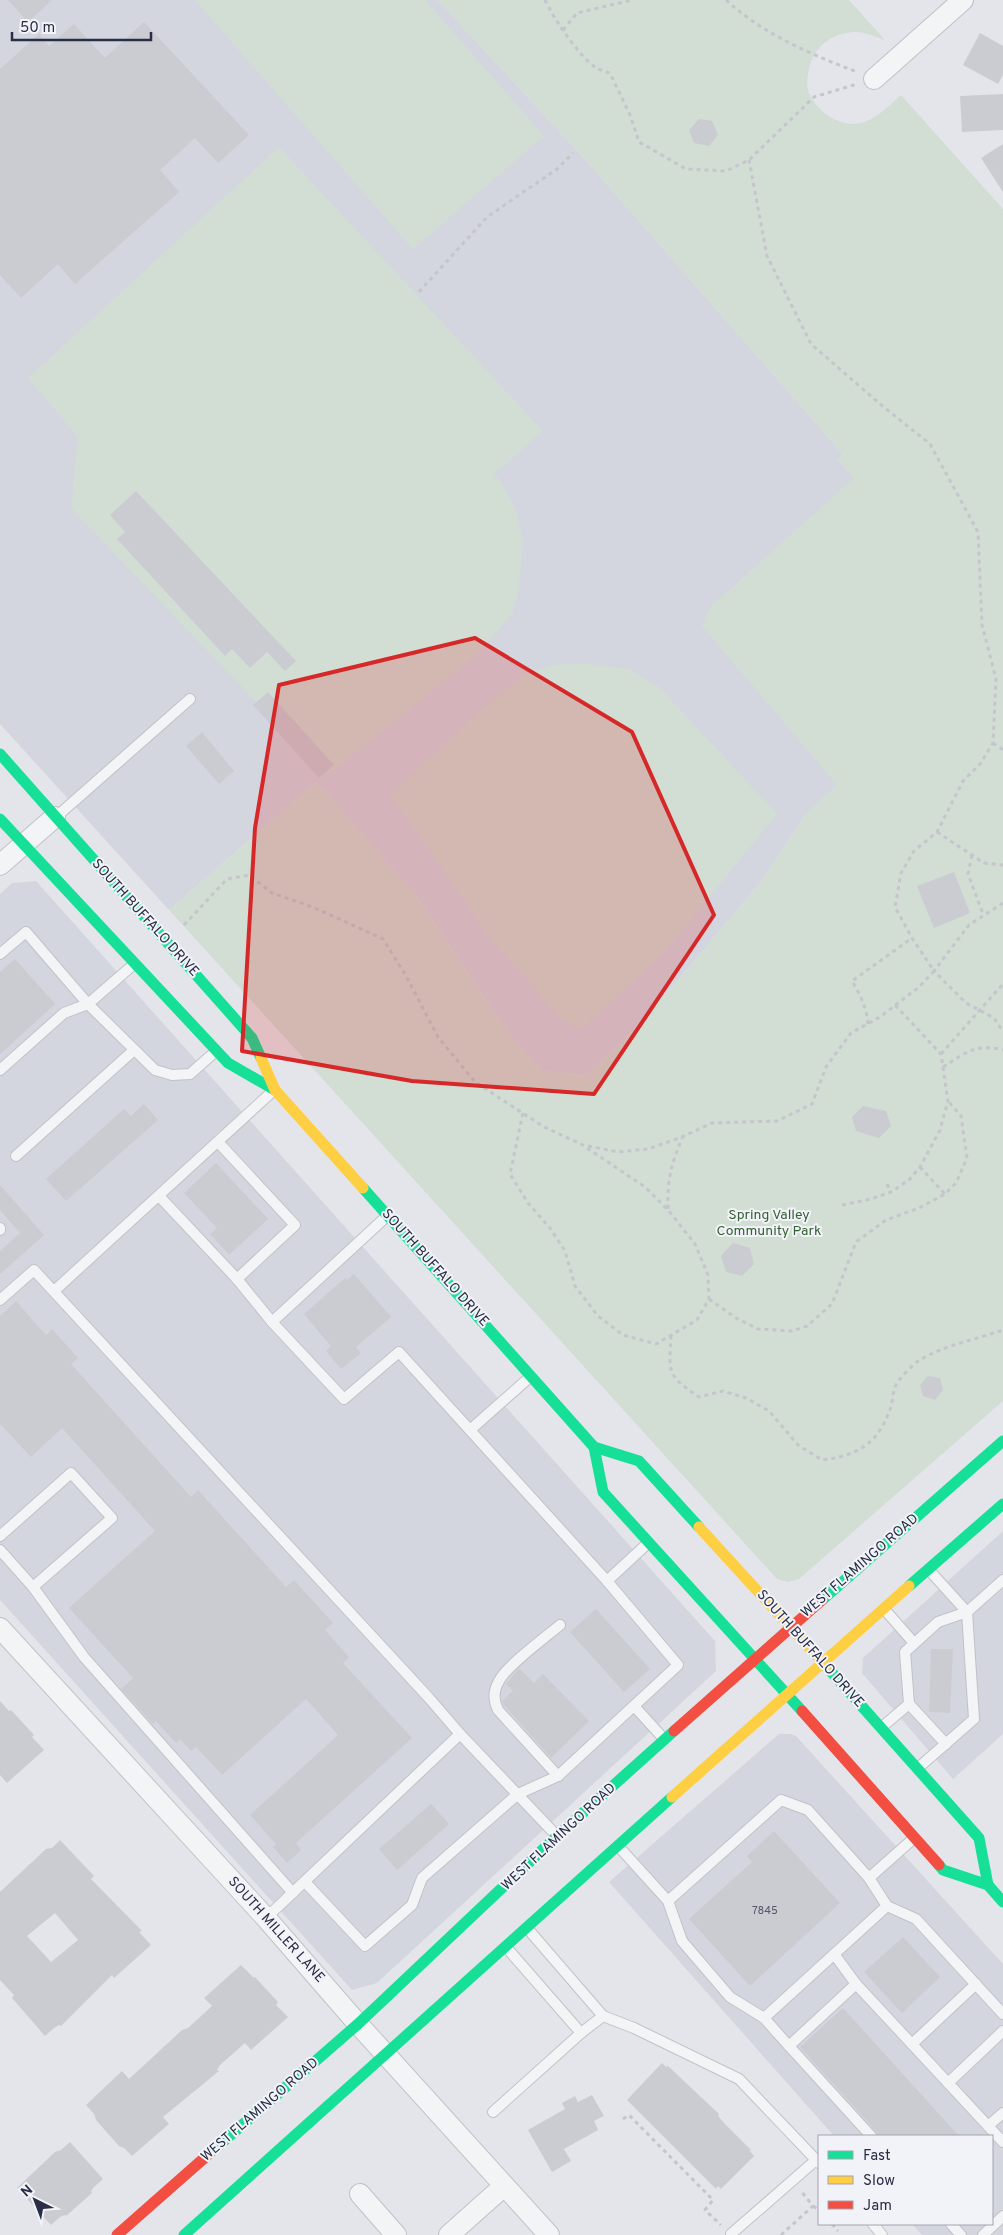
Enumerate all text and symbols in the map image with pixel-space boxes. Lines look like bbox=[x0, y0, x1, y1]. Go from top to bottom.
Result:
scale bar bbox=[12, 10, 151, 42]
text: 50 m bbox=[20, 19, 55, 38]
street label: SOUTH BUFFALO DRIVE bbox=[88, 856, 202, 980]
street label: SOUTH BUFFALO DRIVE bbox=[378, 1206, 492, 1330]
park label: Spring Valley Community Park bbox=[717, 1207, 821, 1240]
street label: WEST FLAMINGO ROAD bbox=[798, 1510, 922, 1622]
street label: SOUTH BUFFALO DRIVE bbox=[753, 1587, 867, 1711]
street label: WEST FLAMINGO ROAD bbox=[498, 1780, 620, 1894]
street label: SOUTH MILLER LANE bbox=[224, 1874, 328, 1986]
house number: 7845 bbox=[752, 1904, 778, 1918]
street label: WEST FLAMINGO ROAD bbox=[198, 2054, 322, 2166]
legend bbox=[818, 2135, 993, 2225]
text: Fast bbox=[863, 2147, 891, 2166]
text: Slow bbox=[863, 2172, 895, 2191]
north arrow bbox=[10, 2175, 60, 2225]
text: N bbox=[18, 2182, 37, 2201]
text: Jam bbox=[863, 2197, 892, 2216]

